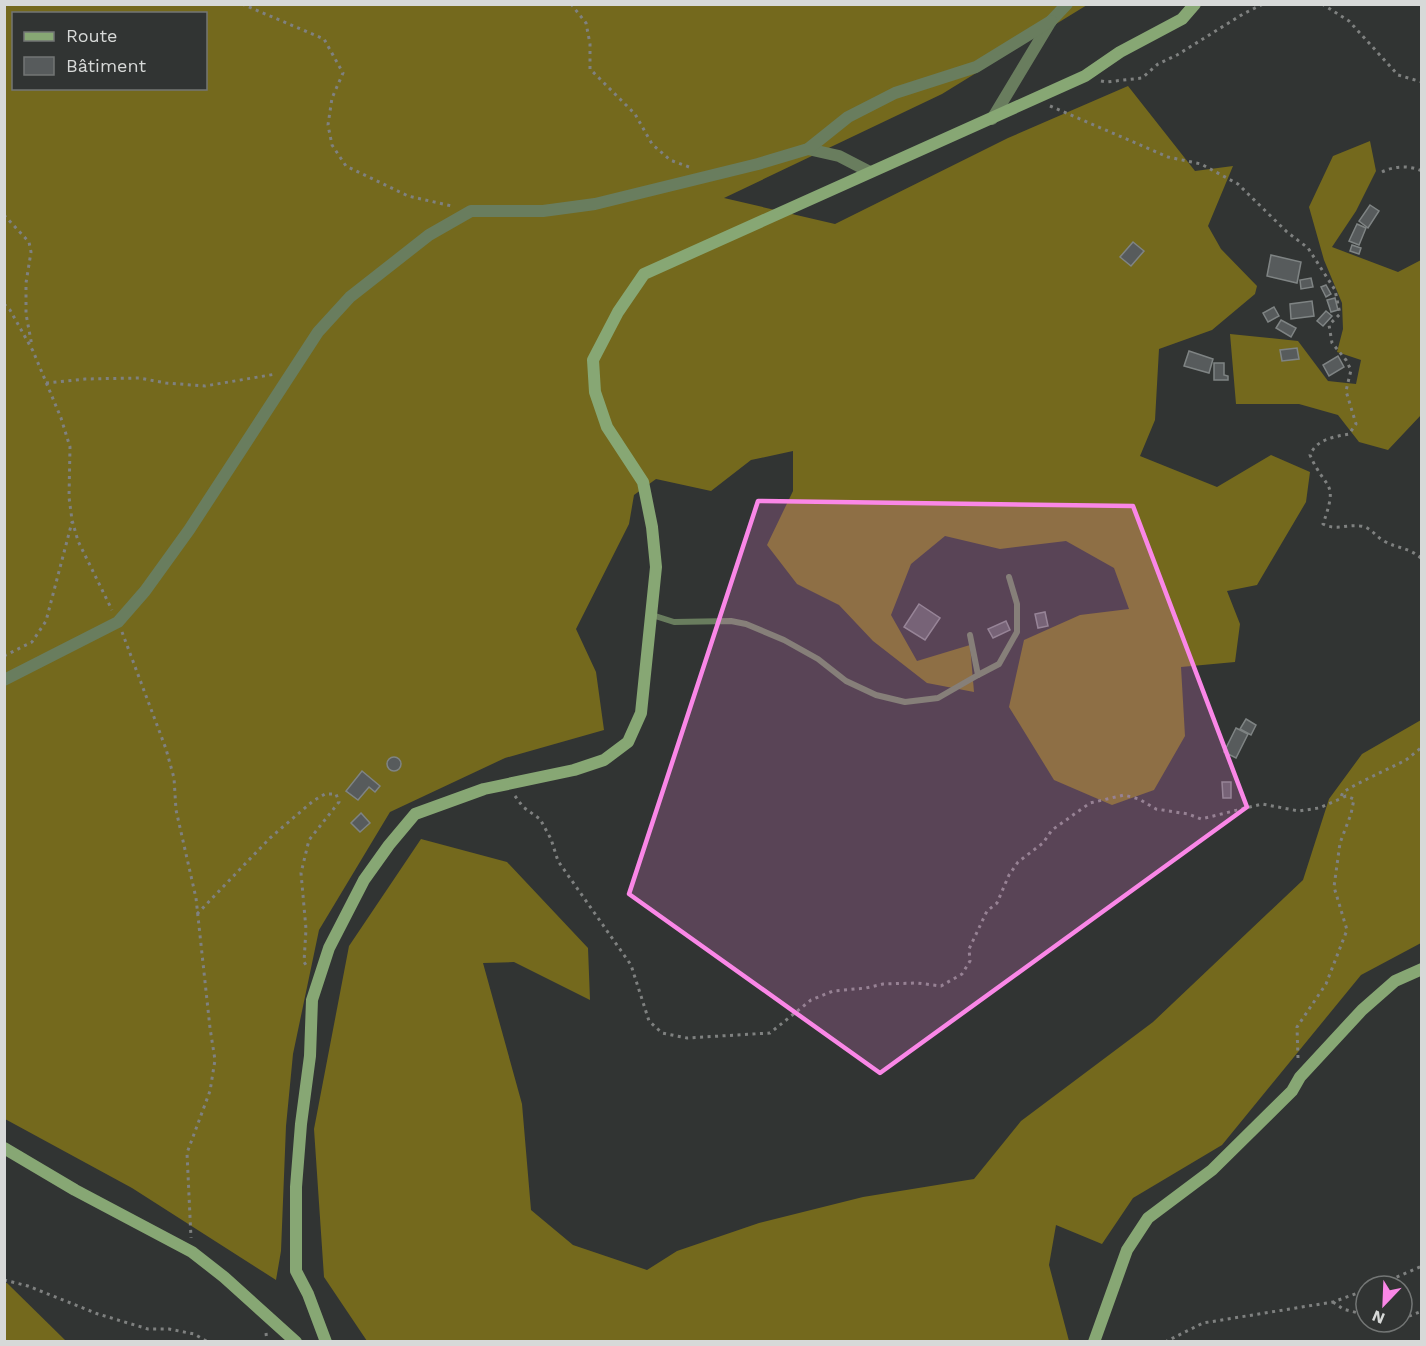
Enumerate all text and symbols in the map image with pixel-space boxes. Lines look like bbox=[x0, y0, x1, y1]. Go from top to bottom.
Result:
legend bbox=[12, 12, 207, 90]
text: Route bbox=[66, 25, 118, 46]
text: Bâtiment bbox=[66, 55, 146, 76]
north arrow bbox=[1354, 1274, 1414, 1334]
text: N bbox=[1369, 1306, 1388, 1328]

